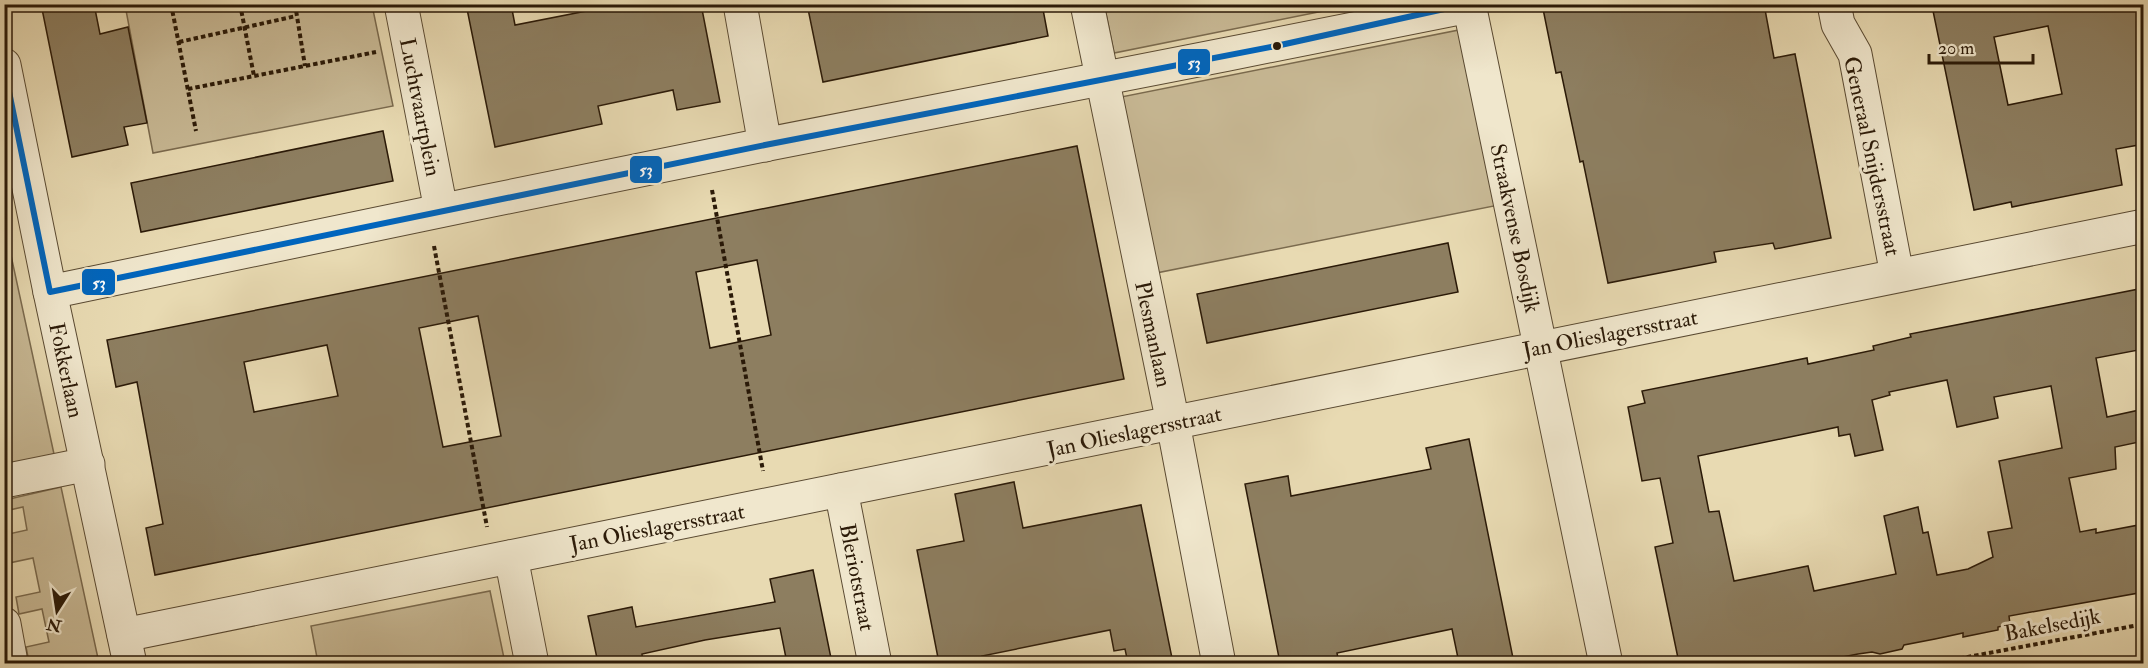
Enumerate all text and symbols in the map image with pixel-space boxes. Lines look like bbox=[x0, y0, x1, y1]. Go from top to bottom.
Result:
scale bar bbox=[1929, 27, 2032, 65]
street label: Luchtvaartplein bbox=[392, 36, 447, 179]
text: 20 m bbox=[1938, 37, 1974, 60]
unlabelled marker bbox=[1271, 40, 1283, 52]
line badge: 53 bbox=[1177, 48, 1211, 76]
text: 53 bbox=[1187, 53, 1201, 73]
street label: Generaal Snijdersstraat bbox=[1837, 54, 1907, 258]
street label: Straakvense Bosdijk bbox=[1483, 141, 1547, 316]
line badge: 53 bbox=[629, 155, 663, 184]
text: 53 bbox=[639, 160, 653, 180]
line badge: 53 bbox=[81, 268, 116, 296]
text: 53 bbox=[92, 273, 106, 293]
street label: Plesmanlaan bbox=[1128, 279, 1178, 390]
street label: Jan Olieslagersstraat bbox=[1519, 303, 1700, 365]
street label: Fokkerlaan bbox=[42, 320, 90, 420]
street label: Jan Olieslagersstraat bbox=[1043, 400, 1224, 464]
street label: Jan Olieslagersstraat bbox=[566, 497, 747, 559]
street label: Bleriotstraat bbox=[833, 521, 881, 633]
north arrow bbox=[27, 581, 87, 641]
street label: Bakelsedijk bbox=[2002, 602, 2103, 648]
text: N bbox=[44, 613, 64, 636]

